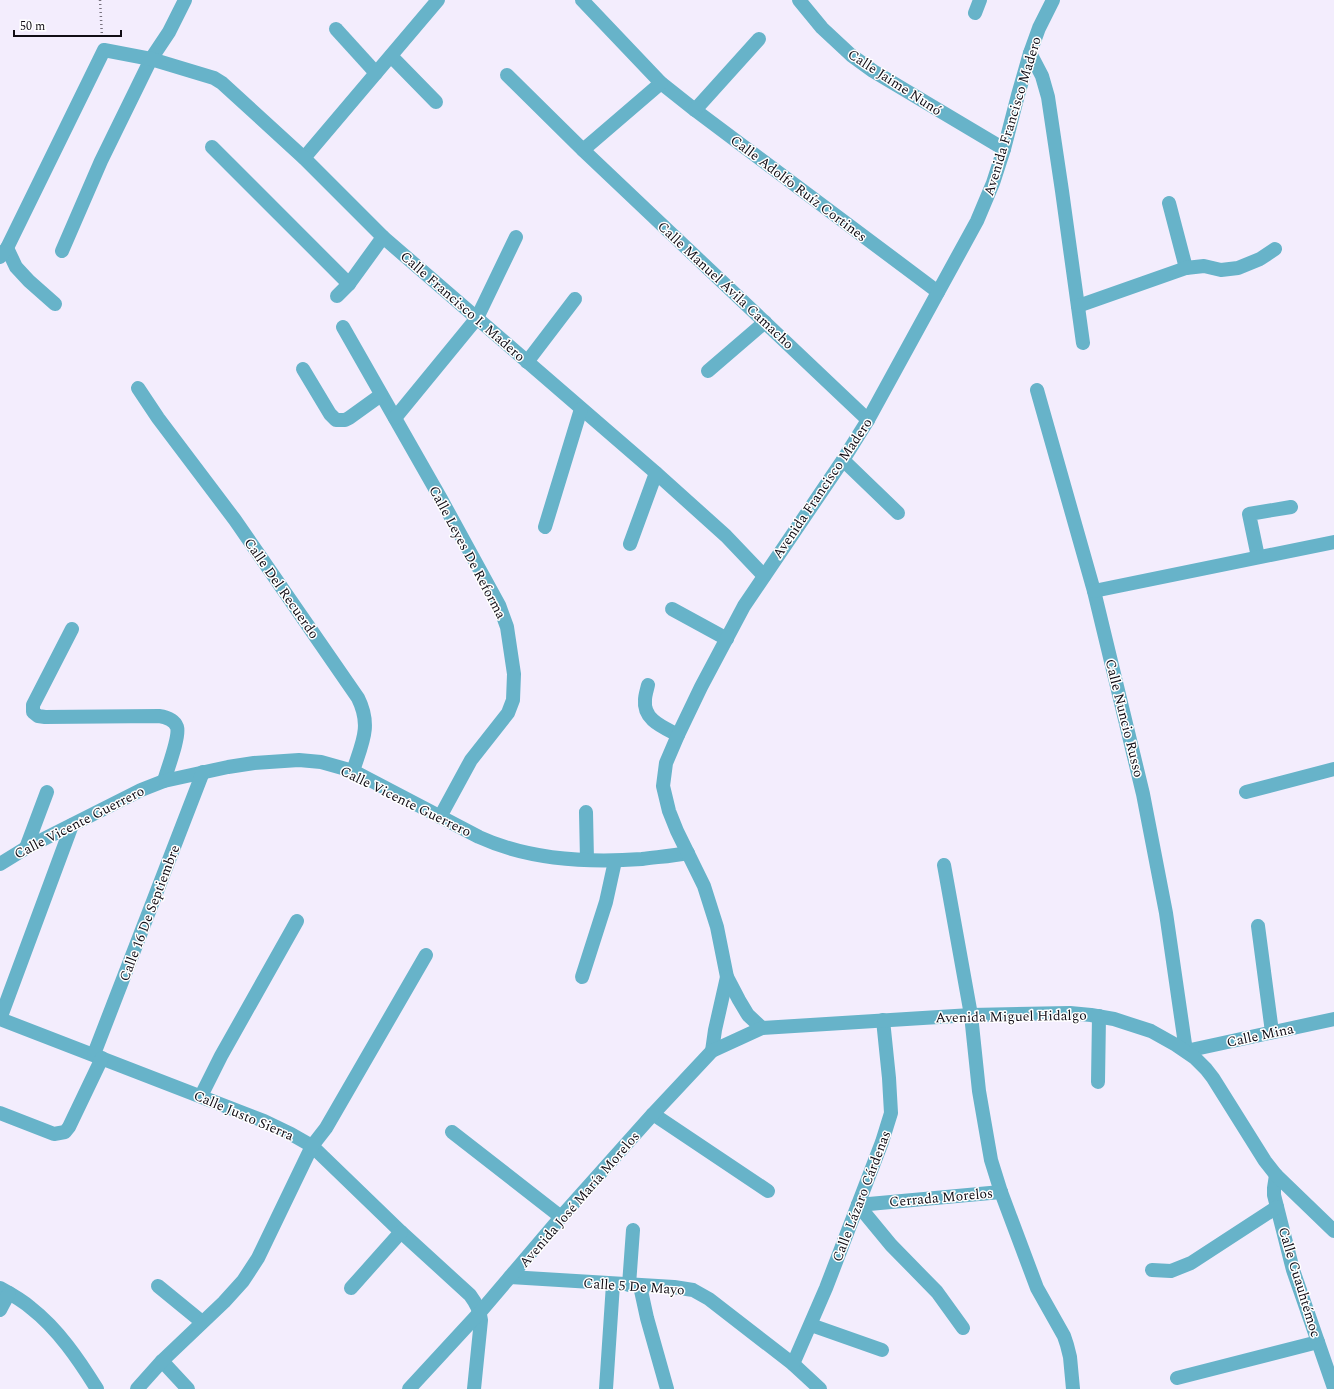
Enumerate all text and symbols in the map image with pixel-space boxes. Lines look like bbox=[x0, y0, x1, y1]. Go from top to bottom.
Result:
scale bar bbox=[14, 12, 121, 38]
text: 50 m bbox=[20, 17, 45, 36]
street label: Avenida Francisco Madero bbox=[978, 34, 1047, 199]
street label: Calle Jaime Nunó bbox=[843, 44, 946, 121]
street label: Calle Adolfo Ruíz Cortines bbox=[726, 130, 871, 247]
street label: Calle Manuel Ávila Camacho bbox=[653, 216, 799, 354]
street label: Calle Francisco I. Madero bbox=[396, 246, 530, 367]
street label: Avenida Francisco Madero bbox=[767, 414, 877, 563]
street label: Calle Leyes De Reforma bbox=[424, 482, 512, 623]
street label: Calle Del Recuerdo bbox=[239, 534, 324, 643]
street label: Calle Nuncio Russo bbox=[1100, 657, 1149, 780]
street label: Calle Vicente Guerrero bbox=[337, 761, 475, 842]
street label: Calle Vicente Guerrero bbox=[11, 781, 148, 864]
street label: Calle 16 De Septiembre bbox=[114, 842, 185, 984]
street label: Avenida Miguel Hidalgo bbox=[935, 1005, 1087, 1028]
street label: Calle Mina bbox=[1225, 1018, 1296, 1053]
street label: Calle Justo Sierra bbox=[190, 1085, 297, 1146]
street label: Avenida José María Morelos bbox=[514, 1127, 645, 1272]
street label: Calle Lázaro Cárdenas bbox=[827, 1127, 896, 1265]
street label: Cerrada Morelos bbox=[888, 1182, 994, 1213]
street label: Calle Cuauhtémoc bbox=[1273, 1224, 1326, 1340]
street label: Calle 5 De Mayo bbox=[583, 1272, 685, 1301]

